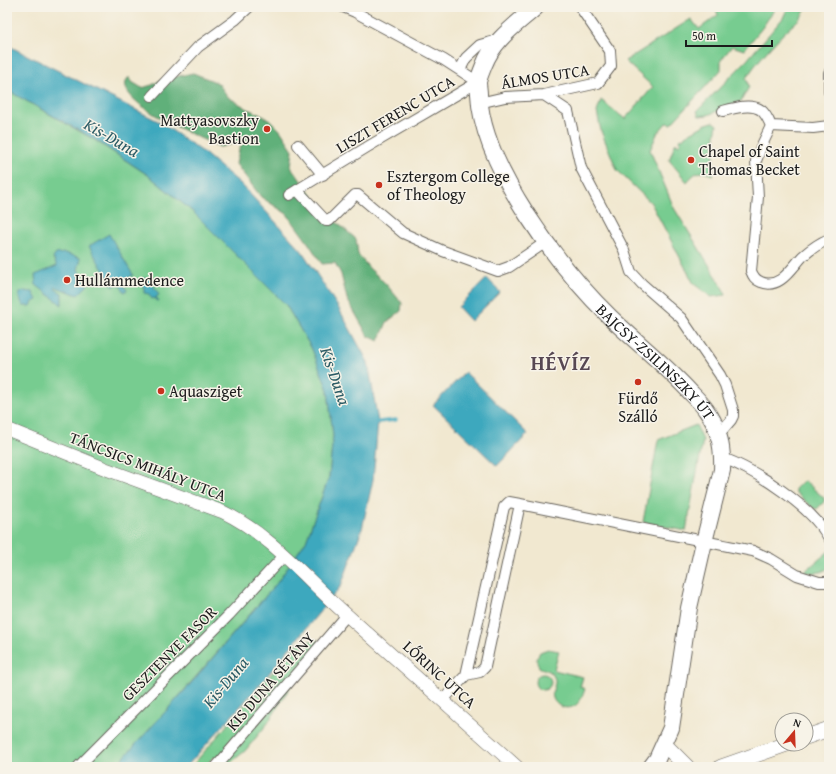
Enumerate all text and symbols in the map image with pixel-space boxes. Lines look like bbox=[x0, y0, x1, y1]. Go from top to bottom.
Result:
scale bar bbox=[686, 22, 772, 48]
text: 50 m bbox=[692, 27, 716, 44]
street label: ÁLMOS UTCA bbox=[499, 57, 591, 95]
street label: LISZT FERENC UTCA bbox=[331, 69, 459, 159]
place label: Mattyasovszky Bastion bbox=[160, 108, 259, 150]
water label: Kis-Duna bbox=[79, 111, 144, 163]
marker: Mattyasovszky Bastion bbox=[262, 124, 272, 134]
place label: Chapel of Saint Thomas Becket bbox=[699, 139, 800, 181]
marker: Chapel of Saint Thomas Becket bbox=[686, 155, 696, 165]
place label: Esztergom College of Theology bbox=[387, 164, 510, 206]
marker: Esztergom College of Theology bbox=[374, 180, 384, 190]
place label: Hullámmedence bbox=[75, 268, 184, 292]
marker: Hullámmedence bbox=[62, 275, 72, 285]
street label: BAJCSY-ZSILINSZKY ÚT bbox=[591, 298, 721, 424]
water label: Kis-Duna bbox=[314, 343, 358, 409]
district label: HÉVÍZ bbox=[531, 348, 591, 377]
marker: Fürdő Szálló bbox=[633, 377, 643, 387]
place label: Aquasziget bbox=[169, 379, 243, 403]
marker: Aquasziget bbox=[156, 386, 166, 396]
place label: Fürdő Szálló bbox=[618, 386, 658, 428]
street label: TÁNCSICS MIHÁLY UTCA bbox=[66, 425, 230, 507]
street label: GESZTENYE FASOR bbox=[116, 600, 222, 706]
street label: KIS DUNA SÉTÁNY bbox=[220, 626, 320, 736]
street label: LŐRINC UTCA bbox=[398, 634, 482, 714]
water label: Kis-Duna bbox=[196, 651, 254, 714]
north arrow bbox=[774, 712, 814, 752]
text: N bbox=[791, 714, 804, 732]

